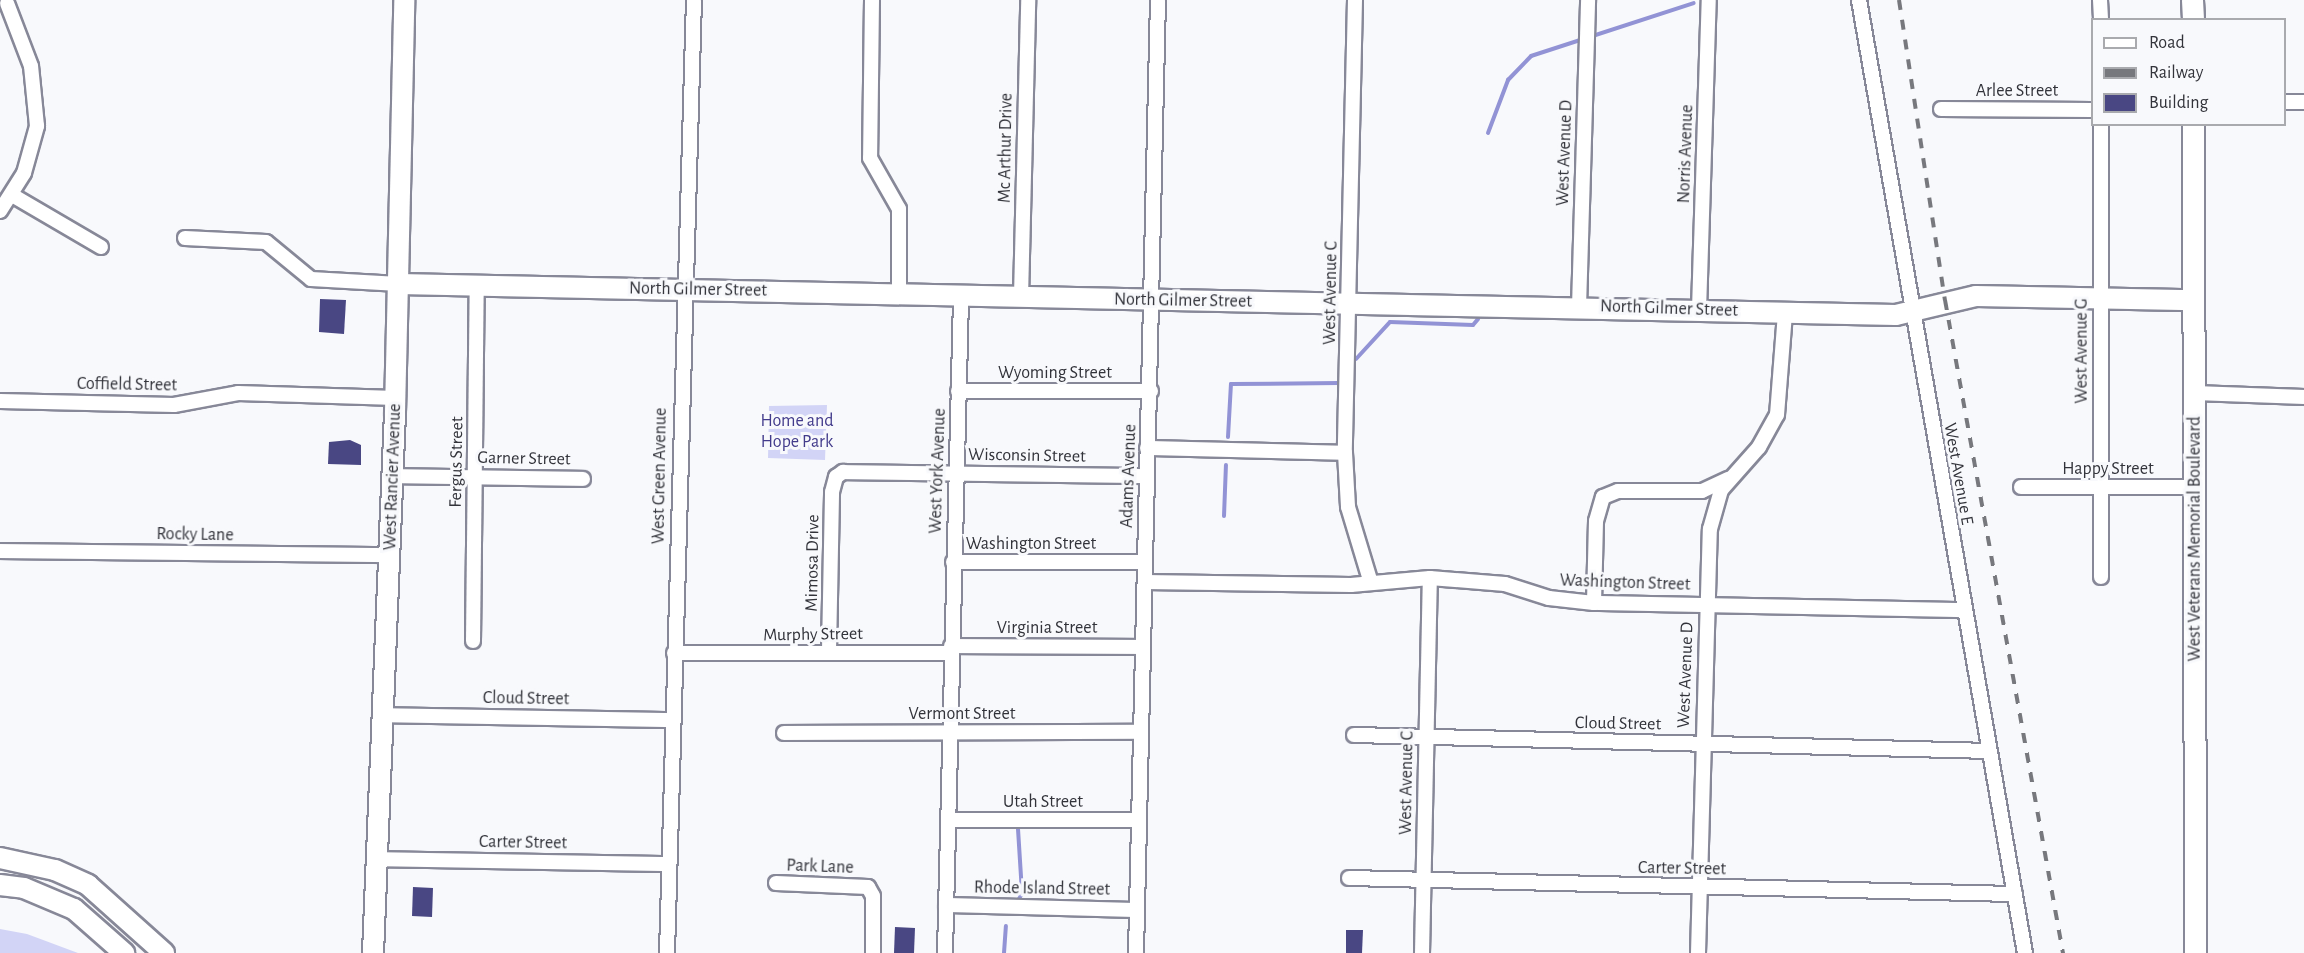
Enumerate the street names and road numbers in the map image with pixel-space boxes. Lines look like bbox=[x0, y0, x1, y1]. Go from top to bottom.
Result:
street label: Arlee Street bbox=[1976, 80, 2058, 102]
street label: Mc Arthur Drive bbox=[994, 93, 1018, 203]
street label: West Avenue D bbox=[1552, 100, 1578, 206]
street label: Norris Avenue bbox=[1673, 104, 1699, 204]
street label: West Avenue C bbox=[1319, 241, 1343, 345]
street label: North Gilmer Street bbox=[629, 278, 767, 302]
street label: North Gilmer Street bbox=[1114, 289, 1252, 313]
street label: North Gilmer Street bbox=[1600, 296, 1738, 322]
street label: West Avenue G bbox=[2071, 298, 2093, 404]
street label: Wyoming Street bbox=[998, 362, 1112, 384]
street label: Coffield Street bbox=[77, 373, 177, 397]
street label: West Rancier Avenue bbox=[380, 403, 406, 551]
street label: West Green Avenue bbox=[648, 408, 672, 544]
street label: West York Avenue bbox=[925, 408, 951, 534]
street label: Fergus Street bbox=[445, 416, 469, 508]
street label: West Veterans Memorial Boulevard bbox=[2184, 416, 2206, 662]
street label: West Avenue E bbox=[1938, 421, 1978, 527]
street label: Adams Avenue bbox=[1116, 424, 1142, 528]
street label: Wisconsin Street bbox=[968, 444, 1086, 468]
street label: Garner Street bbox=[477, 447, 571, 471]
street label: Happy Street bbox=[2062, 458, 2154, 480]
street label: Mimosa Drive bbox=[801, 514, 825, 612]
street label: Rocky Lane bbox=[156, 524, 234, 546]
street label: Washington Street bbox=[966, 533, 1096, 555]
street label: Washington Street bbox=[1559, 570, 1691, 596]
street label: Virginia Street bbox=[997, 617, 1097, 639]
street label: West Avenue D bbox=[1673, 622, 1699, 728]
street label: Murphy Street bbox=[763, 623, 863, 647]
street label: Cloud Street bbox=[483, 687, 569, 711]
street label: Vermont Street bbox=[909, 703, 1015, 725]
street label: Cloud Street bbox=[1575, 712, 1661, 736]
street label: West Avenue C bbox=[1395, 731, 1419, 835]
street label: Utah Street bbox=[1003, 791, 1083, 813]
street label: Carter Street bbox=[479, 831, 567, 855]
street label: Park Lane bbox=[786, 855, 854, 879]
street label: Carter Street bbox=[1638, 857, 1726, 881]
street label: Rhode Island Street bbox=[974, 877, 1110, 901]

